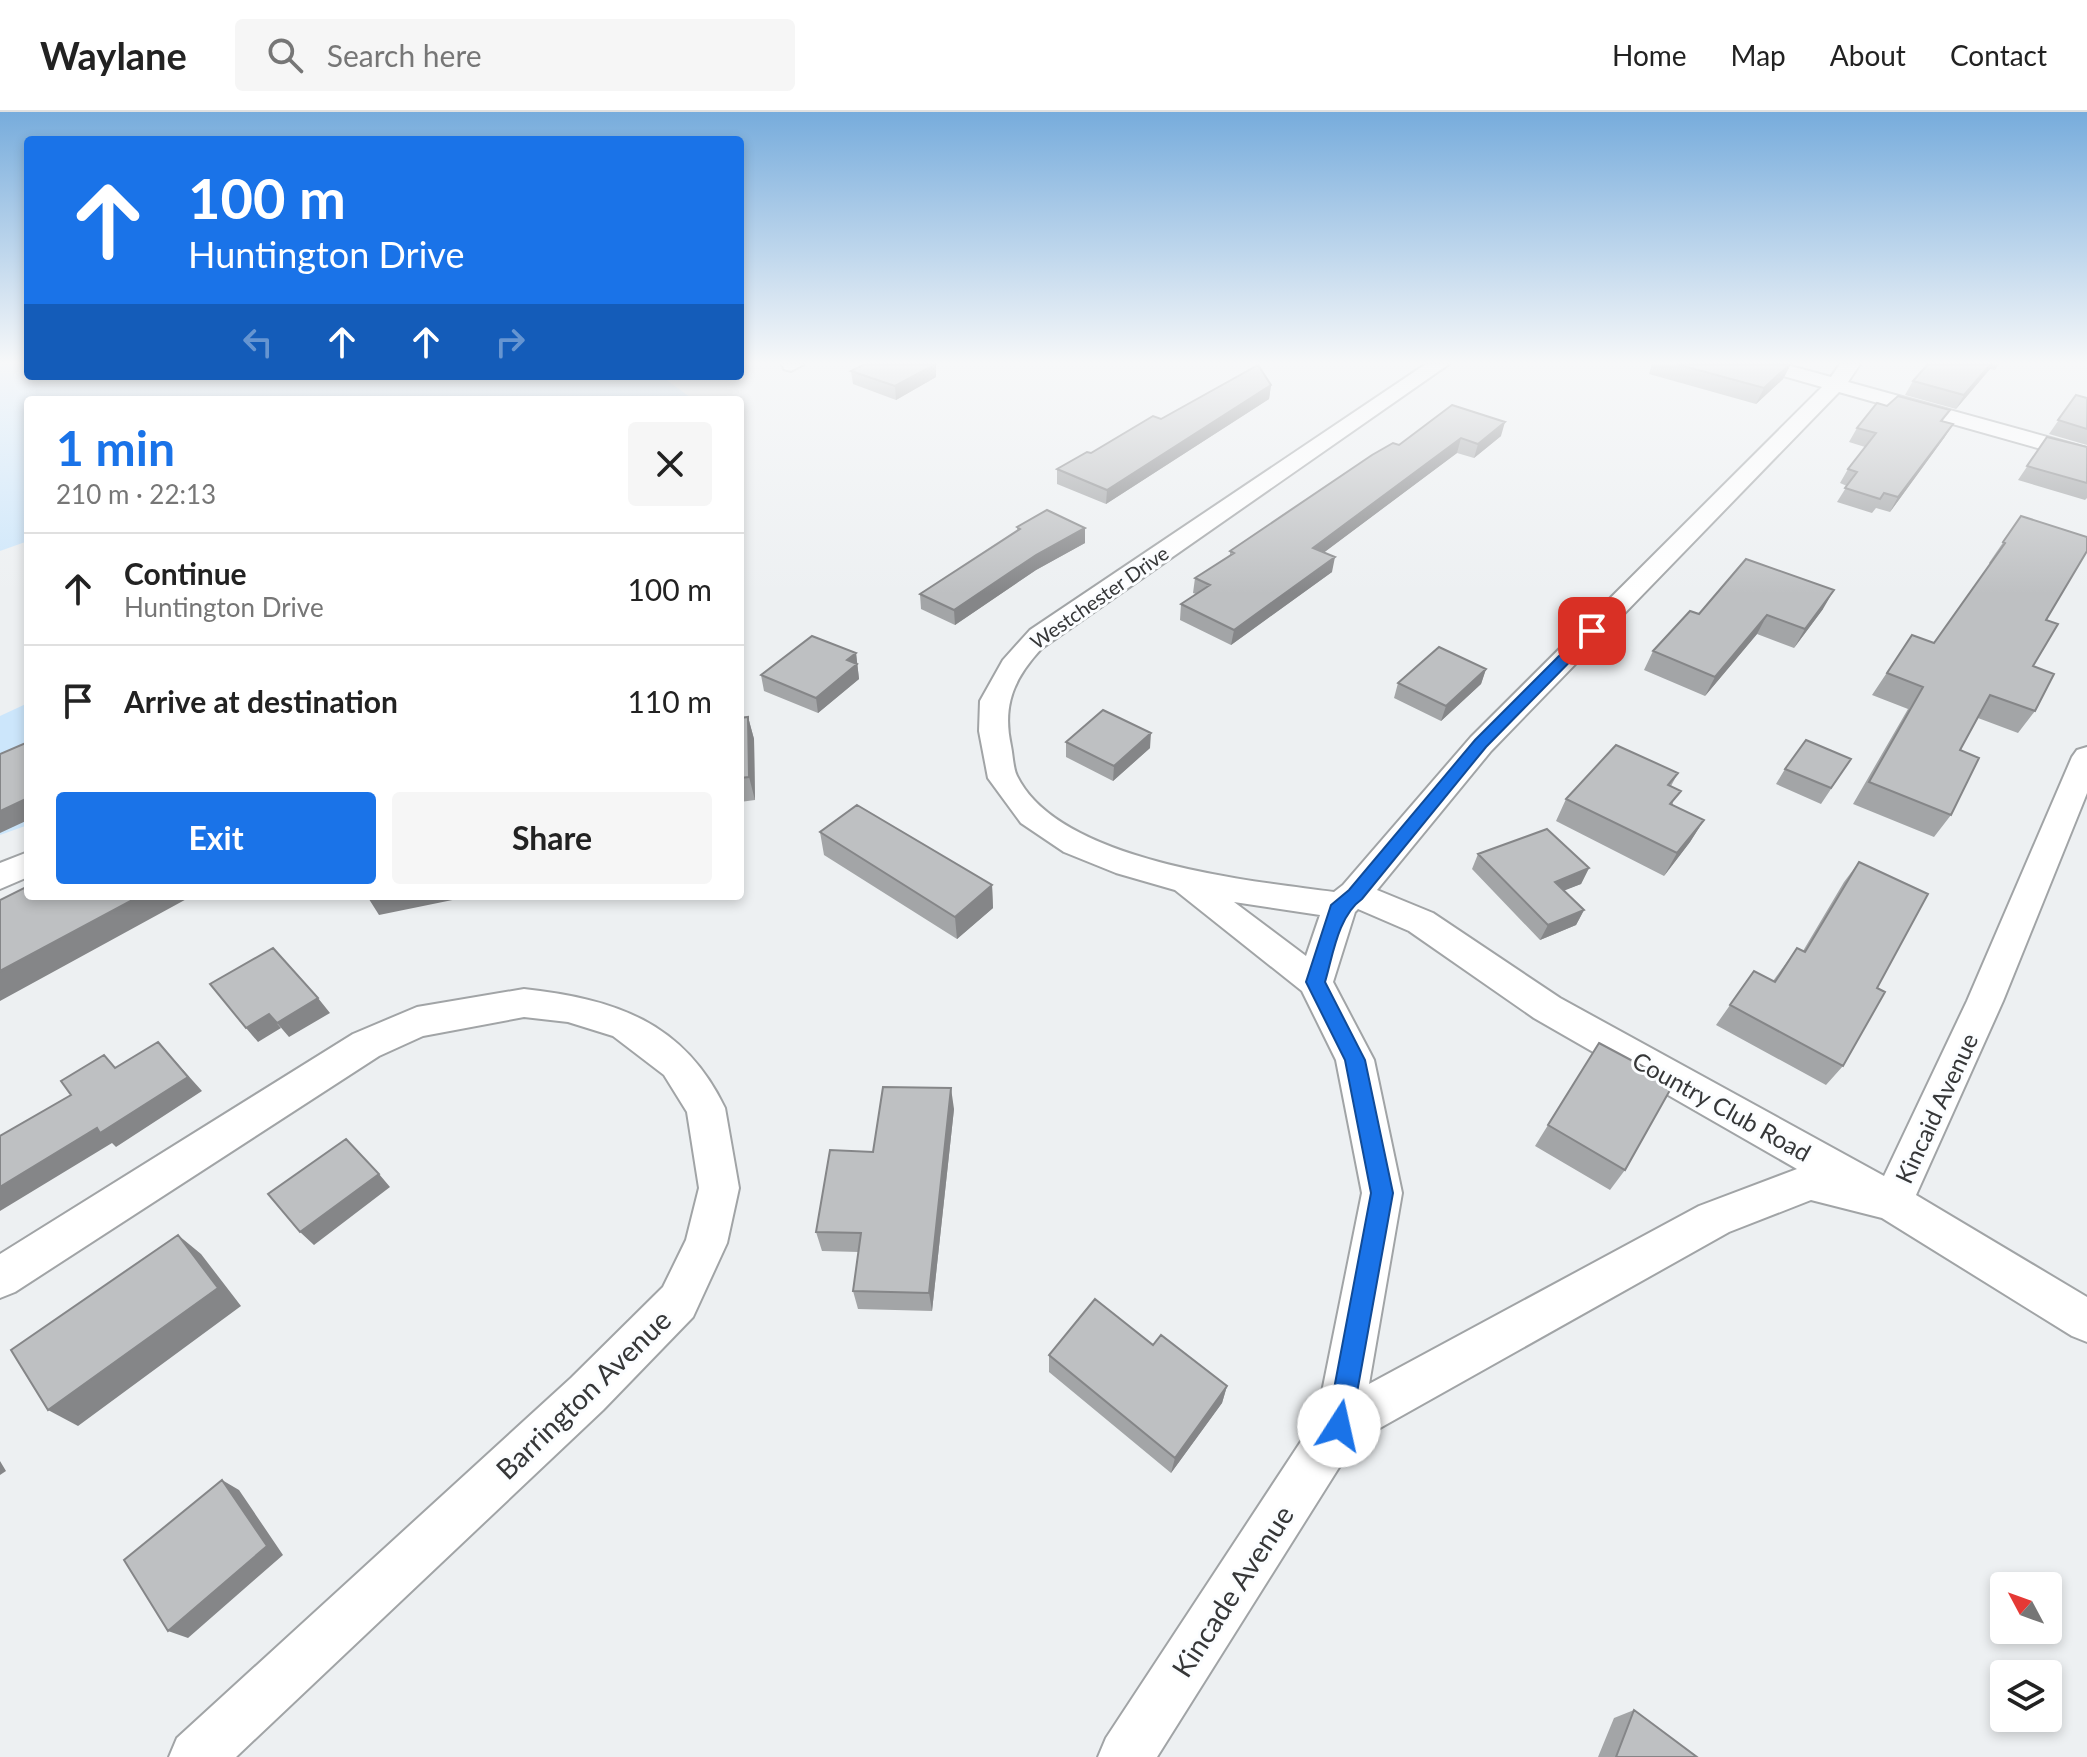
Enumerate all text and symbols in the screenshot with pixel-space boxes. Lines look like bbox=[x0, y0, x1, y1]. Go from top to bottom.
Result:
search box bbox=[235, 19, 795, 91]
text: Waylane bbox=[40, 32, 187, 78]
icon: search bbox=[263, 33, 307, 77]
text: Search here bbox=[327, 37, 482, 73]
text: Home bbox=[1612, 38, 1687, 72]
text: Map bbox=[1731, 38, 1786, 72]
text: About bbox=[1830, 38, 1906, 72]
text: Contact bbox=[1950, 38, 2047, 72]
text: 100 m bbox=[188, 164, 346, 231]
icon: ahead bbox=[56, 168, 160, 272]
text: Huntington Drive bbox=[188, 232, 464, 276]
icon: left bbox=[236, 320, 280, 364]
icon: ahead bbox=[320, 320, 364, 364]
icon: ahead bbox=[404, 320, 448, 364]
icon: right bbox=[488, 320, 532, 364]
text: 1 min bbox=[56, 419, 175, 476]
button: close bbox=[628, 422, 712, 506]
text: 210 m · 22:13 bbox=[56, 478, 216, 510]
street label: Westchester Drive bbox=[1025, 540, 1173, 654]
text: Continue bbox=[124, 555, 247, 591]
icon: ahead bbox=[56, 567, 100, 611]
text: 100 m bbox=[627, 571, 712, 607]
text: Huntington Drive bbox=[124, 591, 324, 623]
pin bbox=[1558, 597, 1626, 665]
icon: arrive bbox=[1570, 609, 1614, 653]
icon: arrive bbox=[56, 679, 100, 723]
text: Arrive at destination bbox=[124, 683, 398, 719]
text: 110 m bbox=[627, 683, 712, 719]
button: Exit bbox=[56, 792, 376, 884]
button: Share bbox=[392, 792, 712, 884]
street label: Kincaid Avenue bbox=[1889, 1028, 1983, 1188]
street label: Country Club Road bbox=[1628, 1045, 1816, 1167]
street label: Barrington Avenue bbox=[489, 1302, 677, 1486]
position arrow bbox=[1297, 1384, 1381, 1468]
street label: Kincade Avenue bbox=[1164, 1499, 1300, 1683]
north arrow bbox=[1990, 1572, 2062, 1644]
map controls bbox=[1990, 1572, 2062, 1732]
button: layers bbox=[1990, 1660, 2062, 1732]

